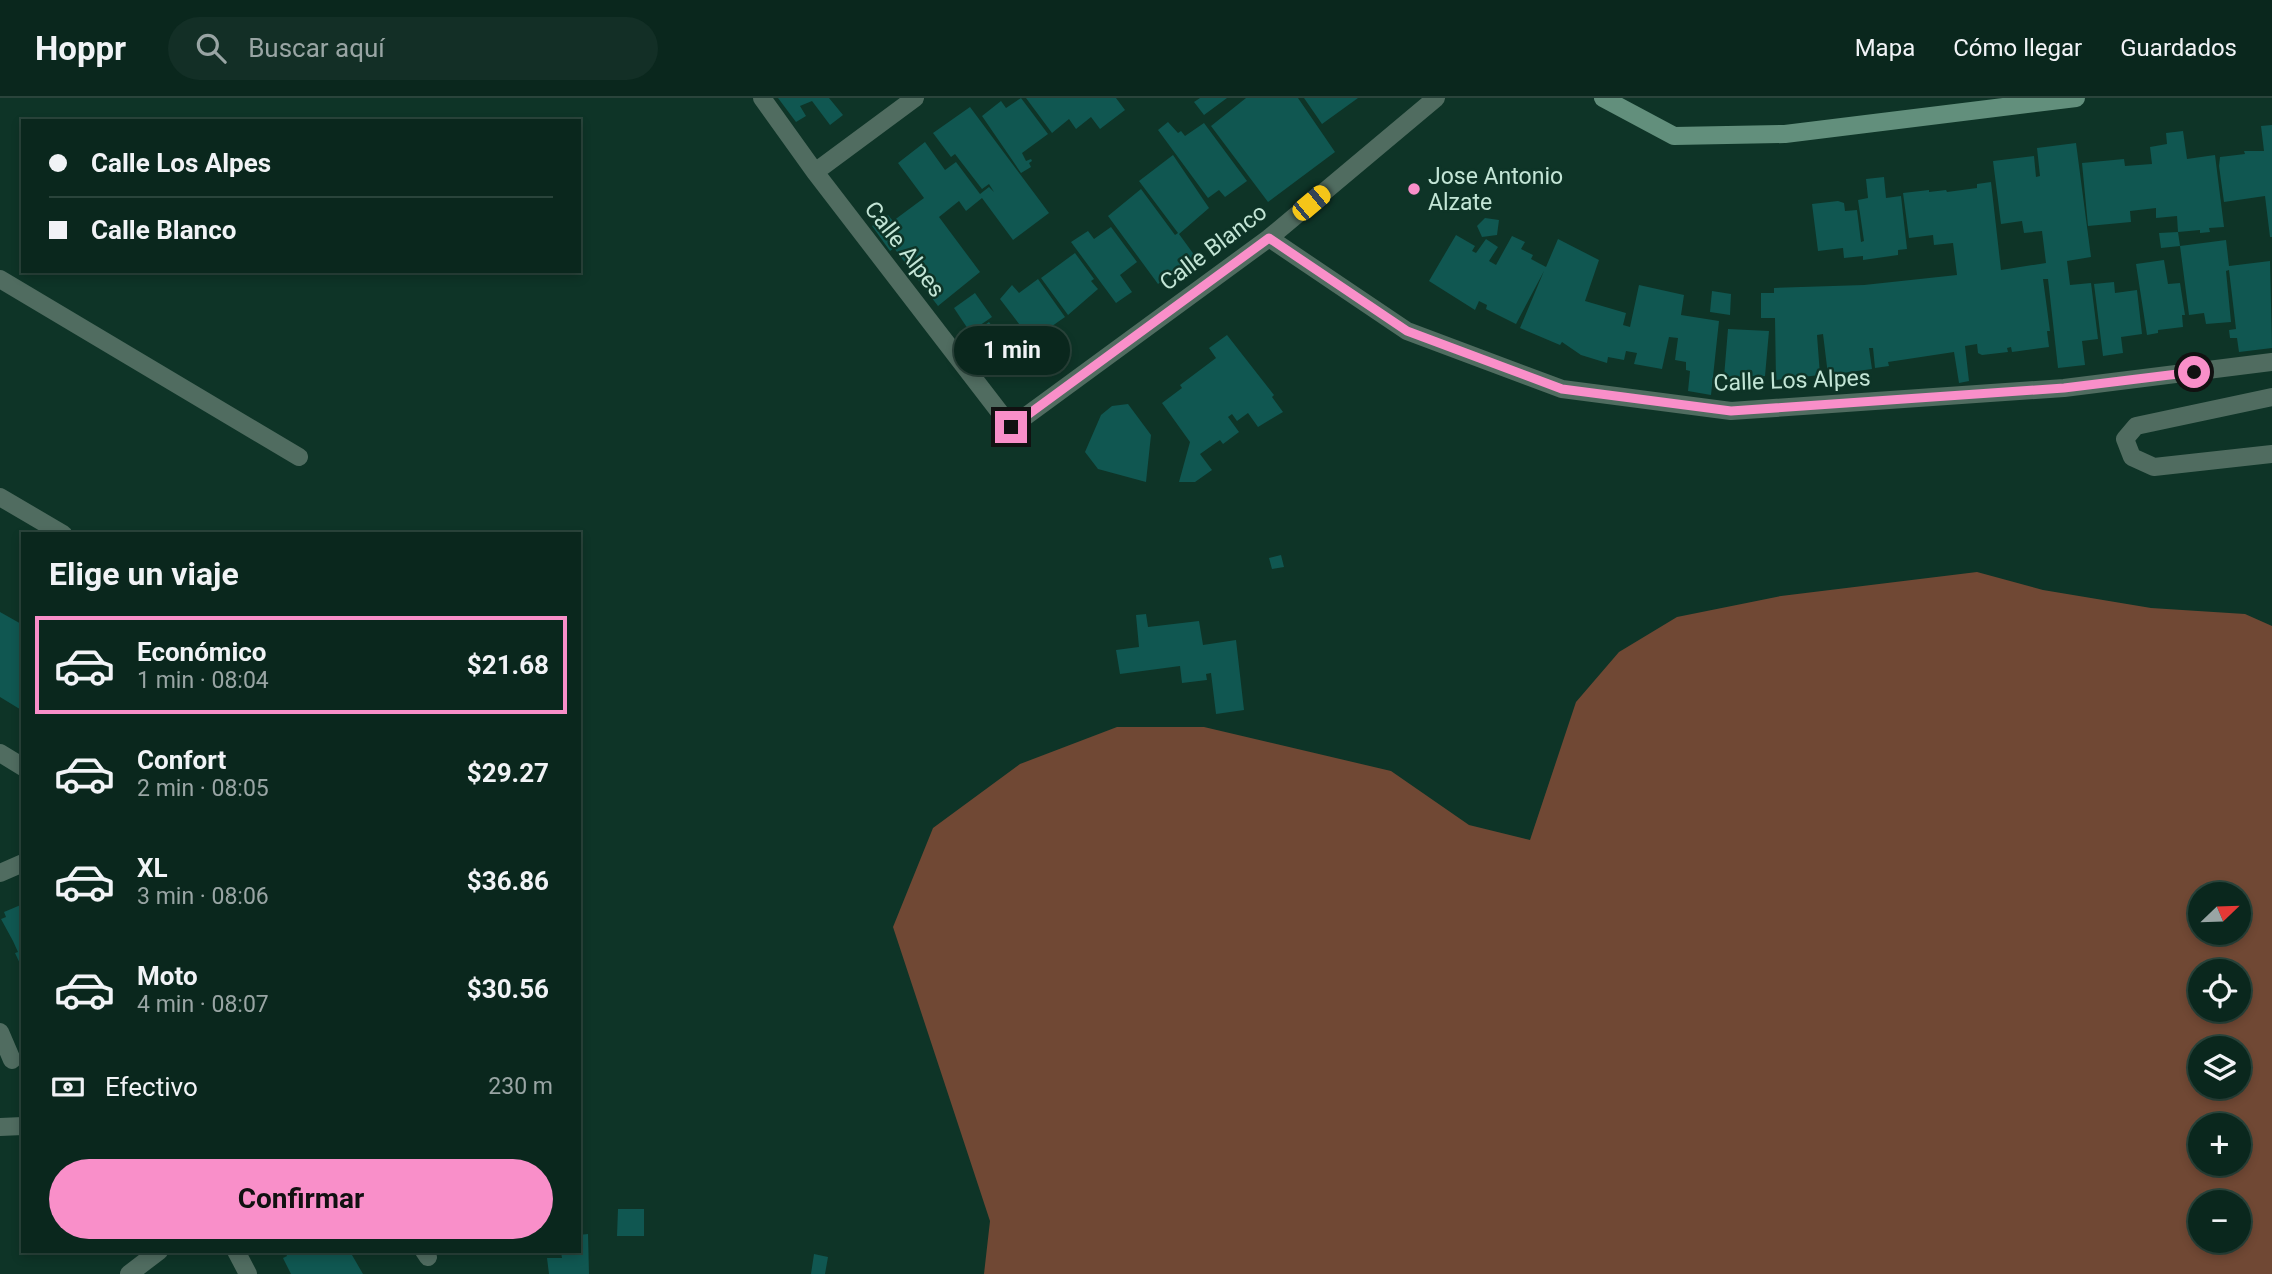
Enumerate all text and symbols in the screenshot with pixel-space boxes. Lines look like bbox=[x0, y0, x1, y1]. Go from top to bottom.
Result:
search box bbox=[168, 17, 658, 80]
text: Hoppr bbox=[35, 29, 126, 68]
icon: search bbox=[192, 29, 230, 67]
text: Buscar aquí bbox=[248, 33, 385, 63]
text: Mapa bbox=[1855, 34, 1915, 62]
text: Cómo llegar bbox=[1953, 34, 2082, 62]
text: Guardados bbox=[2120, 34, 2237, 62]
text: Calle Los Alpes bbox=[91, 148, 271, 178]
place label: Jose Antonio Alzate bbox=[1428, 163, 1563, 216]
car bbox=[1289, 181, 1334, 225]
marker: Jose Antonio Alzate bbox=[1406, 181, 1422, 197]
street label: Calle Alpes bbox=[859, 196, 950, 303]
street label: Calle Blanco bbox=[1155, 198, 1272, 296]
text: Calle Blanco bbox=[91, 215, 236, 245]
callout: 1 min bbox=[953, 326, 1069, 374]
text: 1 min bbox=[983, 337, 1041, 364]
route start bbox=[2178, 356, 2210, 388]
street label: Calle Los Alpes bbox=[1713, 364, 1871, 397]
route end bbox=[995, 411, 1027, 443]
text: Elige un viaje bbox=[49, 555, 239, 593]
icon: car bbox=[53, 634, 116, 697]
text: Económico bbox=[137, 637, 266, 667]
text: $21.68 bbox=[467, 650, 549, 680]
text: 1 min · 08:04 bbox=[137, 667, 269, 694]
icon: car bbox=[53, 742, 116, 805]
text: Confort bbox=[137, 745, 226, 775]
text: $29.27 bbox=[467, 758, 549, 788]
text: 2 min · 08:05 bbox=[137, 775, 269, 802]
icon: car bbox=[53, 850, 116, 913]
text: XL bbox=[137, 853, 168, 883]
text: $36.86 bbox=[467, 866, 549, 896]
north arrow bbox=[2188, 882, 2250, 945]
map controls bbox=[2188, 882, 2251, 1253]
text: 3 min · 08:06 bbox=[137, 883, 269, 910]
icon: car bbox=[53, 958, 116, 1021]
button: locate bbox=[2188, 959, 2251, 1022]
text: Moto bbox=[137, 961, 198, 991]
text: $30.56 bbox=[467, 974, 549, 1004]
text: 4 min · 08:07 bbox=[137, 991, 269, 1018]
button: layers bbox=[2188, 1036, 2251, 1099]
icon: cash bbox=[49, 1068, 87, 1106]
text: Efectivo bbox=[105, 1072, 198, 1102]
text: 230 m bbox=[488, 1073, 553, 1100]
button: + bbox=[2188, 1113, 2251, 1176]
button: Confirmar bbox=[49, 1159, 553, 1239]
button: − bbox=[2188, 1190, 2251, 1253]

